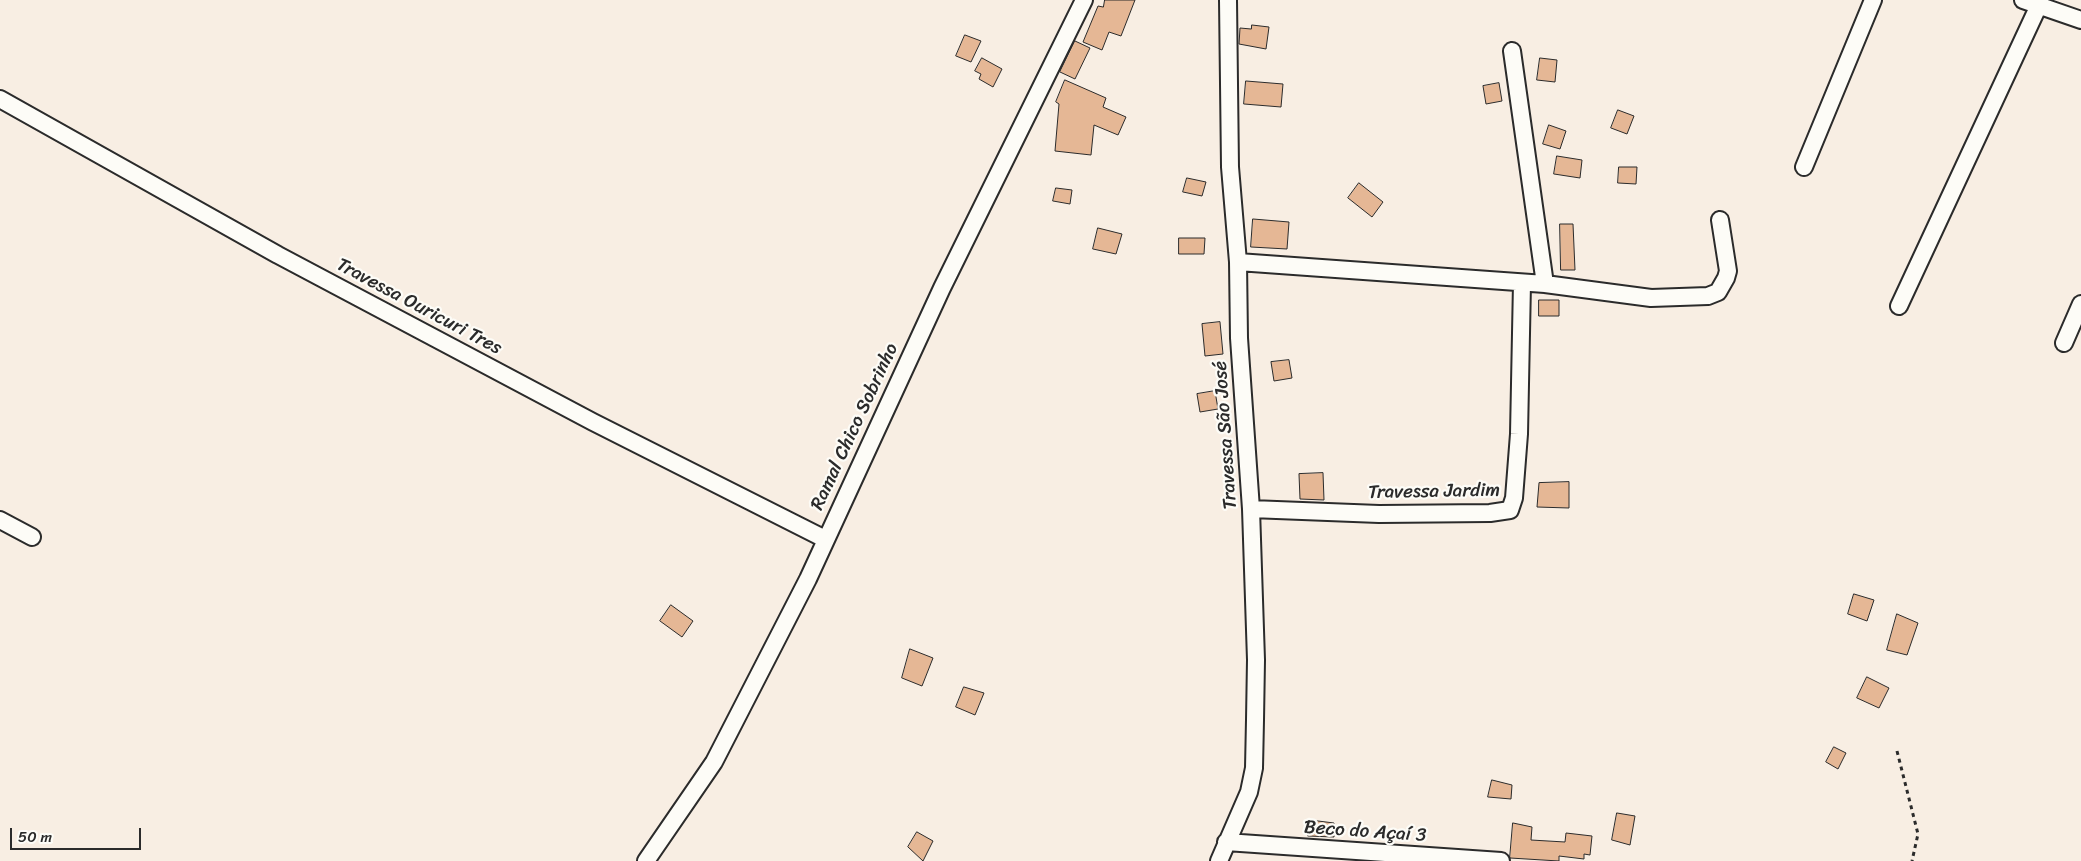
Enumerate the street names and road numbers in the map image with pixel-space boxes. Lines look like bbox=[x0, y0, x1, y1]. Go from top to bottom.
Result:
street label: Travessa Ouricuri Tres bbox=[332, 254, 506, 360]
street label: Ramal Chico Sobrinho bbox=[806, 340, 904, 514]
street label: Travessa São José bbox=[1209, 360, 1243, 510]
street label: Travessa Jardim bbox=[1368, 479, 1500, 505]
street label: Beco do Açaí 3 bbox=[1303, 816, 1427, 848]

